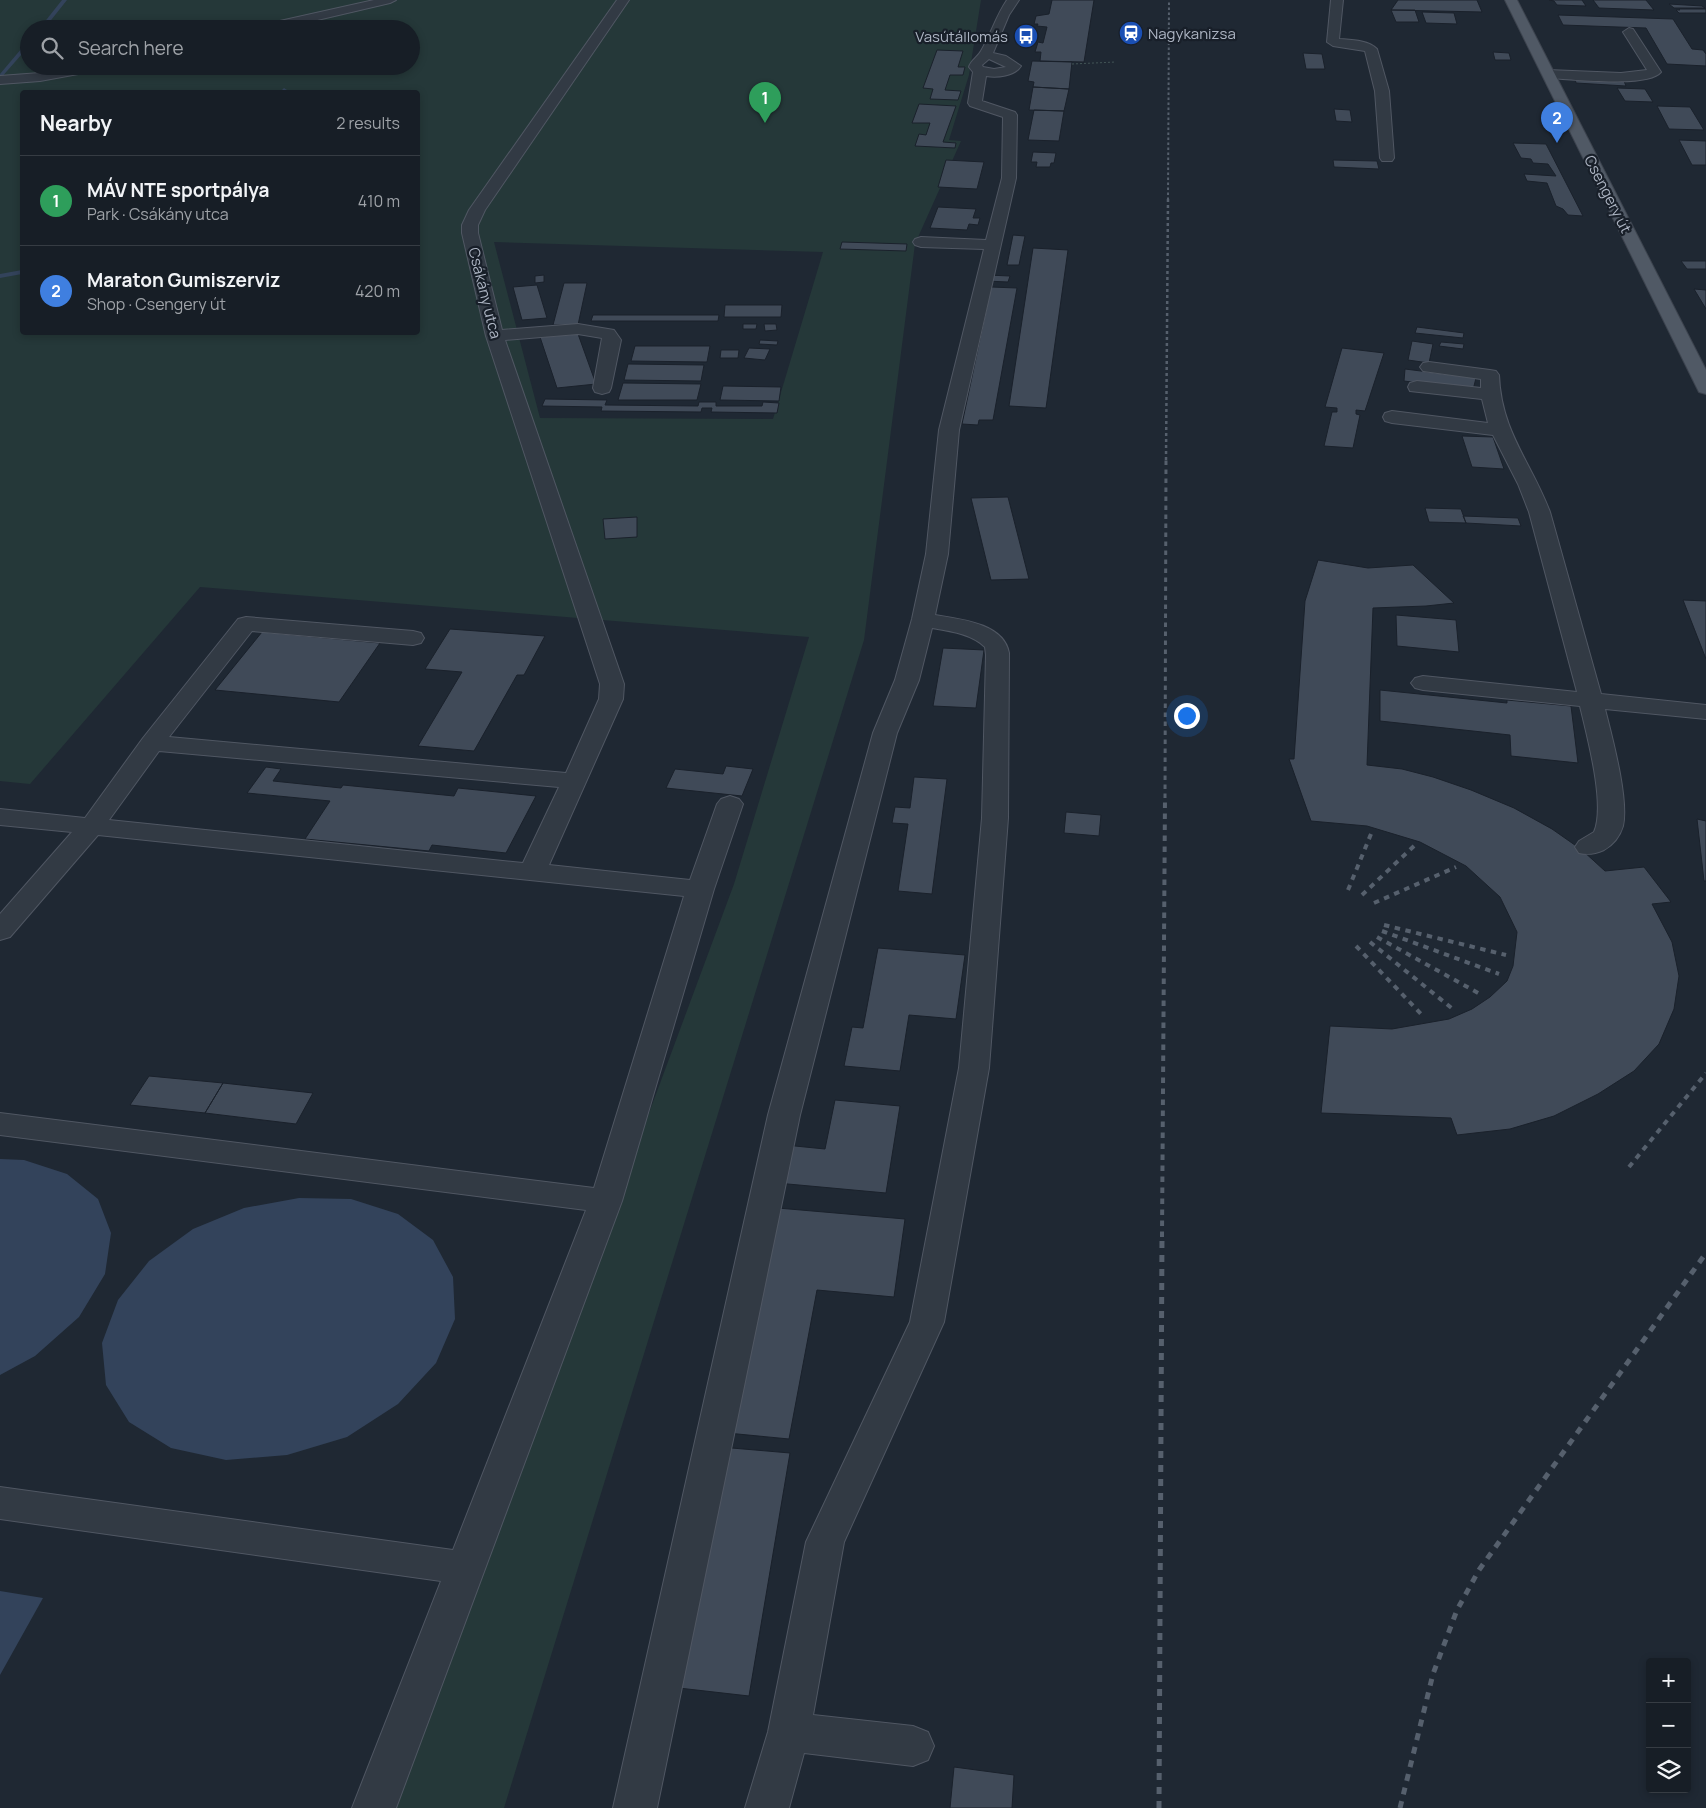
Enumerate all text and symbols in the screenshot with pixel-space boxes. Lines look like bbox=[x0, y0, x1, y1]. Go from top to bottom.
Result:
search box bbox=[20, 20, 420, 75]
station icon: Nagykanizsa bbox=[1118, 20, 1144, 46]
bus stop icon: Vasútállomás bbox=[1013, 23, 1039, 49]
place label: Nagykanizsa bbox=[1148, 23, 1236, 44]
place label: Vasútállomás bbox=[915, 26, 1008, 47]
icon: search bbox=[38, 34, 66, 62]
text: Search here bbox=[78, 35, 184, 61]
pin: 1 bbox=[749, 82, 781, 123]
pin: 2 bbox=[1541, 102, 1573, 143]
text: Nearby bbox=[40, 109, 112, 137]
text: 2 results bbox=[336, 112, 400, 134]
street label: Csengery út bbox=[1579, 151, 1637, 237]
text: MÁV NTE sportpálya bbox=[87, 177, 269, 203]
text: 1 bbox=[52, 190, 60, 212]
text: 410 m bbox=[358, 190, 400, 212]
text: Park · Csákány utca bbox=[87, 203, 229, 225]
street label: Csákány utca bbox=[464, 245, 506, 341]
text: Maraton Gumiszerviz bbox=[87, 267, 280, 293]
text: 2 bbox=[51, 280, 61, 302]
text: 420 m bbox=[355, 280, 400, 302]
text: Shop · Csengery út bbox=[87, 293, 226, 315]
your location bbox=[1174, 703, 1200, 729]
map controls bbox=[1646, 1658, 1691, 1793]
button: + bbox=[1646, 1658, 1691, 1703]
button: − bbox=[1646, 1703, 1691, 1748]
button: layers bbox=[1646, 1748, 1691, 1793]

